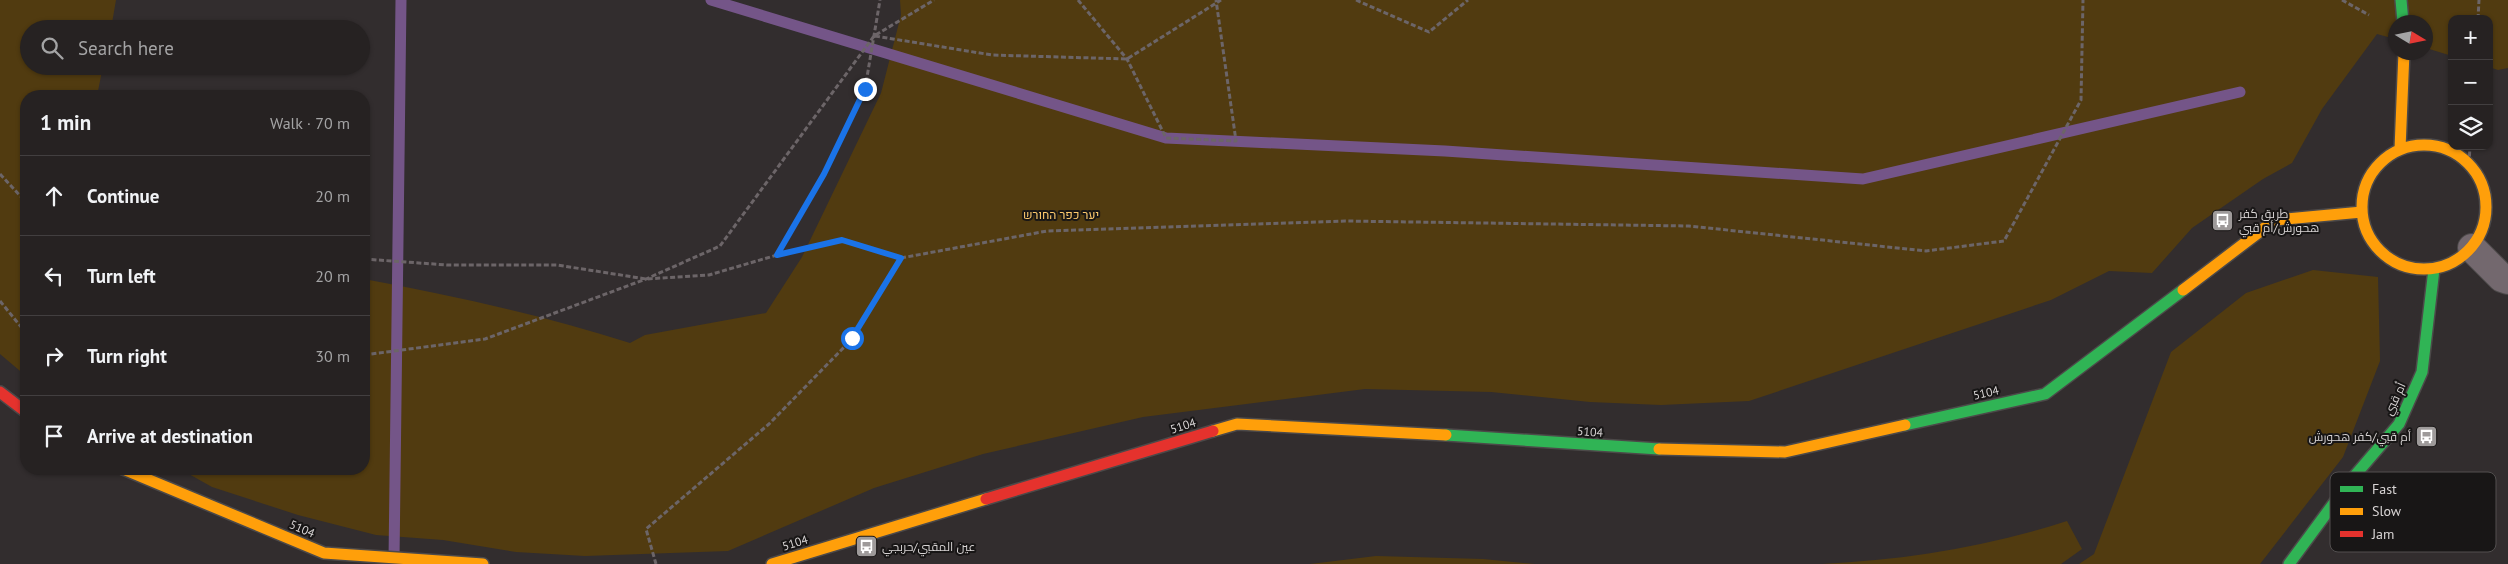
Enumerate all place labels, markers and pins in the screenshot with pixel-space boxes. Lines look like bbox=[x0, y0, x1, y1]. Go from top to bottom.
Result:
place label: طريق كفر هحورش/أم قبي bbox=[2238, 206, 2319, 238]
bus stop icon: طريق كفر هحورش/أم قبي bbox=[2211, 209, 2235, 233]
bus stop icon: أم قبي/كفر هحورش bbox=[2415, 425, 2439, 449]
place label: أم قبي/كفر هحورش bbox=[2309, 429, 2411, 447]
bus stop icon: عين المقبي/حربجي bbox=[854, 535, 878, 559]
place label: عين المقبي/حربجي bbox=[882, 539, 975, 557]

